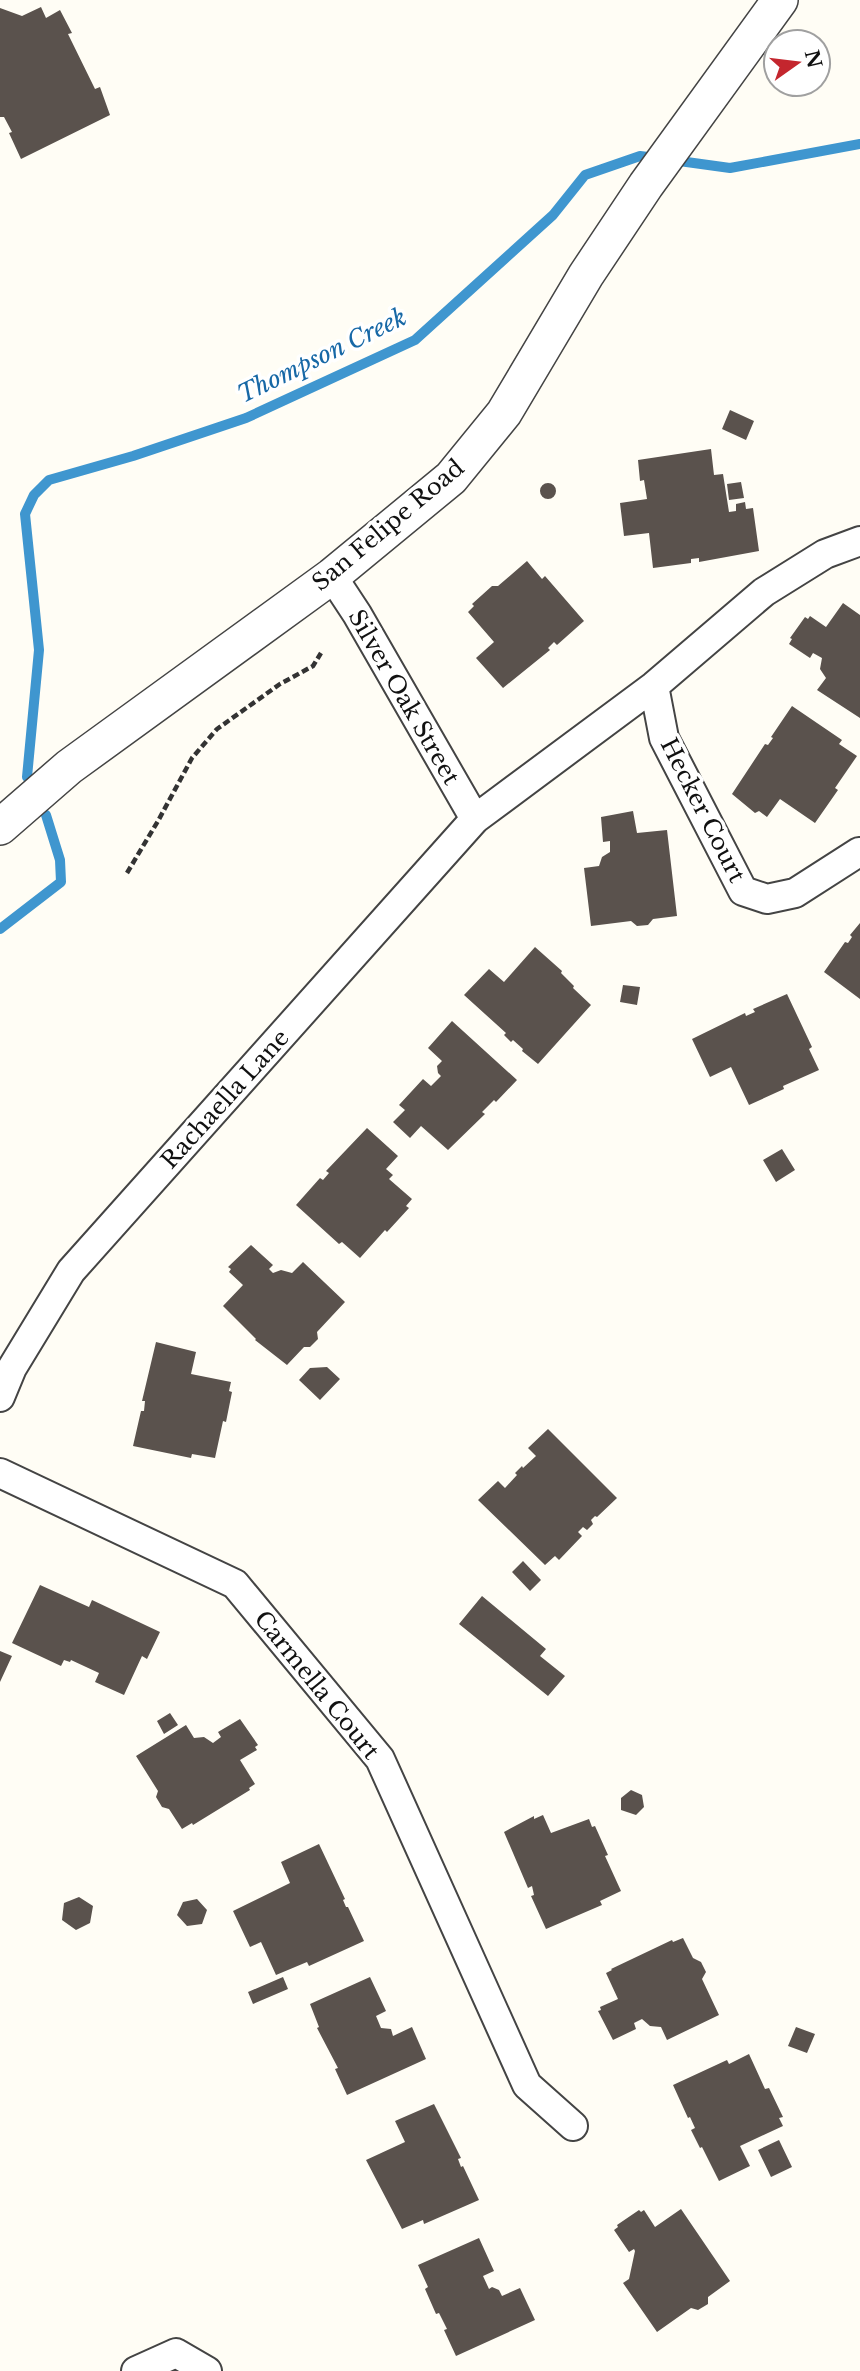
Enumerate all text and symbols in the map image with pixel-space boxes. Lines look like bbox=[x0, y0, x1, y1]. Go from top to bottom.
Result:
north arrow bbox=[762, 28, 832, 98]
text: N bbox=[800, 48, 826, 71]
water label: Thompson Creek bbox=[233, 302, 411, 409]
street label: San Felipe Road bbox=[306, 453, 470, 597]
street label: Silver Oak Street bbox=[342, 604, 466, 790]
street label: Hecker Court bbox=[655, 733, 752, 887]
street label: Rachaella Lane bbox=[155, 1024, 295, 1174]
street label: Carmella Court bbox=[249, 1605, 386, 1765]

